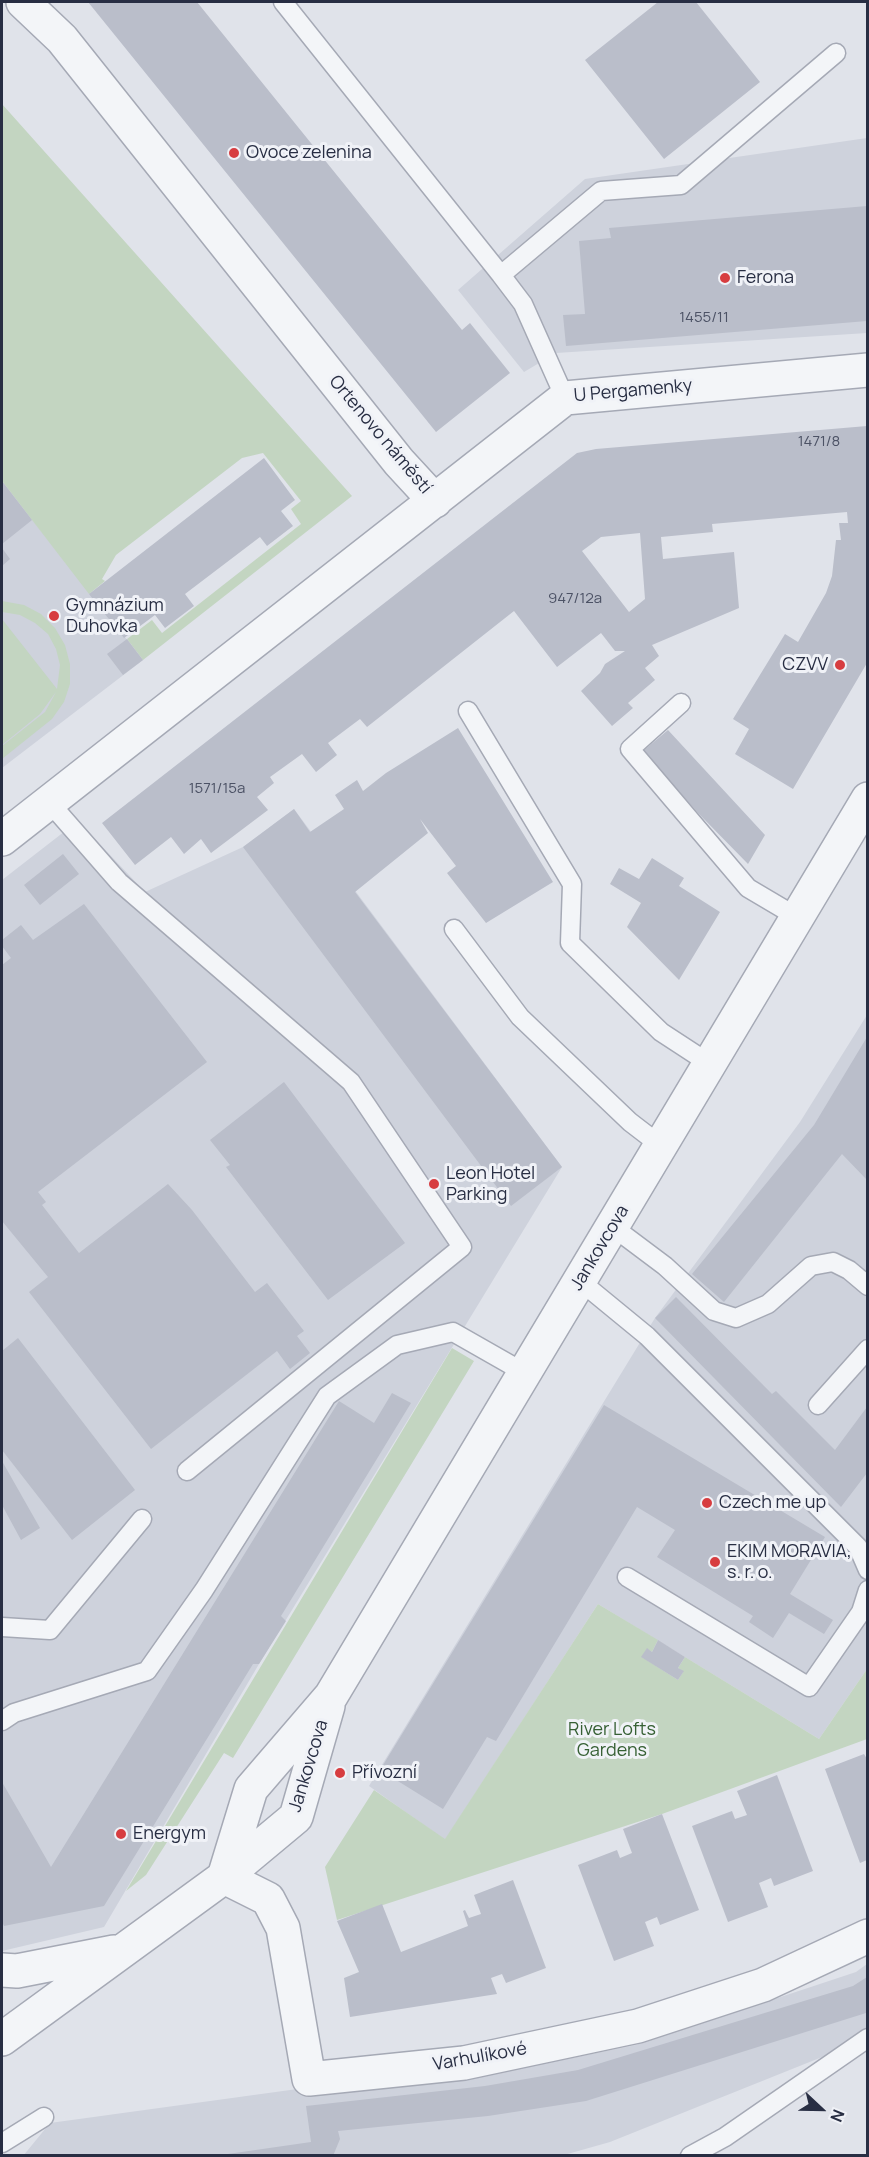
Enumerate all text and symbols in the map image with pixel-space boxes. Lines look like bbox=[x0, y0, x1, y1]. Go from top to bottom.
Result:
place label: Ovoce zelenina bbox=[246, 142, 372, 164]
marker: Ovoce zelenina bbox=[227, 146, 241, 160]
place label: Ferona bbox=[737, 267, 794, 289]
marker: Ferona bbox=[718, 271, 732, 285]
house number: 1455/11 bbox=[679, 309, 729, 327]
street label: Ortenovo náměstí bbox=[324, 371, 436, 499]
street label: U Pergamenky bbox=[573, 375, 693, 407]
house number: 1471/8 bbox=[798, 433, 840, 451]
house number: 947/12a bbox=[548, 590, 602, 608]
place label: Gymnázium Duhovka bbox=[66, 595, 164, 638]
marker: Gymnázium Duhovka bbox=[47, 609, 61, 623]
place label: CZVV bbox=[782, 654, 828, 676]
marker: CZVV bbox=[833, 658, 847, 672]
house number: 1571/15a bbox=[189, 780, 245, 798]
place label: Leon Hotel Parking bbox=[446, 1163, 535, 1206]
marker: Leon Hotel Parking bbox=[427, 1177, 441, 1191]
street label: Jankovcova bbox=[566, 1202, 634, 1294]
place label: Czech me up bbox=[719, 1492, 826, 1514]
marker: Czech me up bbox=[700, 1496, 714, 1510]
place label: EKIM MORAVIA, s. r. o. bbox=[727, 1541, 852, 1584]
marker: EKIM MORAVIA, s. r. o. bbox=[708, 1555, 722, 1569]
street label: Jankovcova bbox=[285, 1717, 333, 1815]
park label: River Lofts Gardens bbox=[568, 1719, 656, 1762]
place label: Přívozní bbox=[352, 1762, 417, 1784]
marker: Přívozní bbox=[333, 1766, 347, 1780]
place label: Energym bbox=[133, 1823, 206, 1845]
marker: Energym bbox=[114, 1827, 128, 1841]
street label: Varhulíkové bbox=[431, 2038, 529, 2076]
north arrow bbox=[791, 2079, 851, 2139]
text: N bbox=[825, 2106, 850, 2125]

